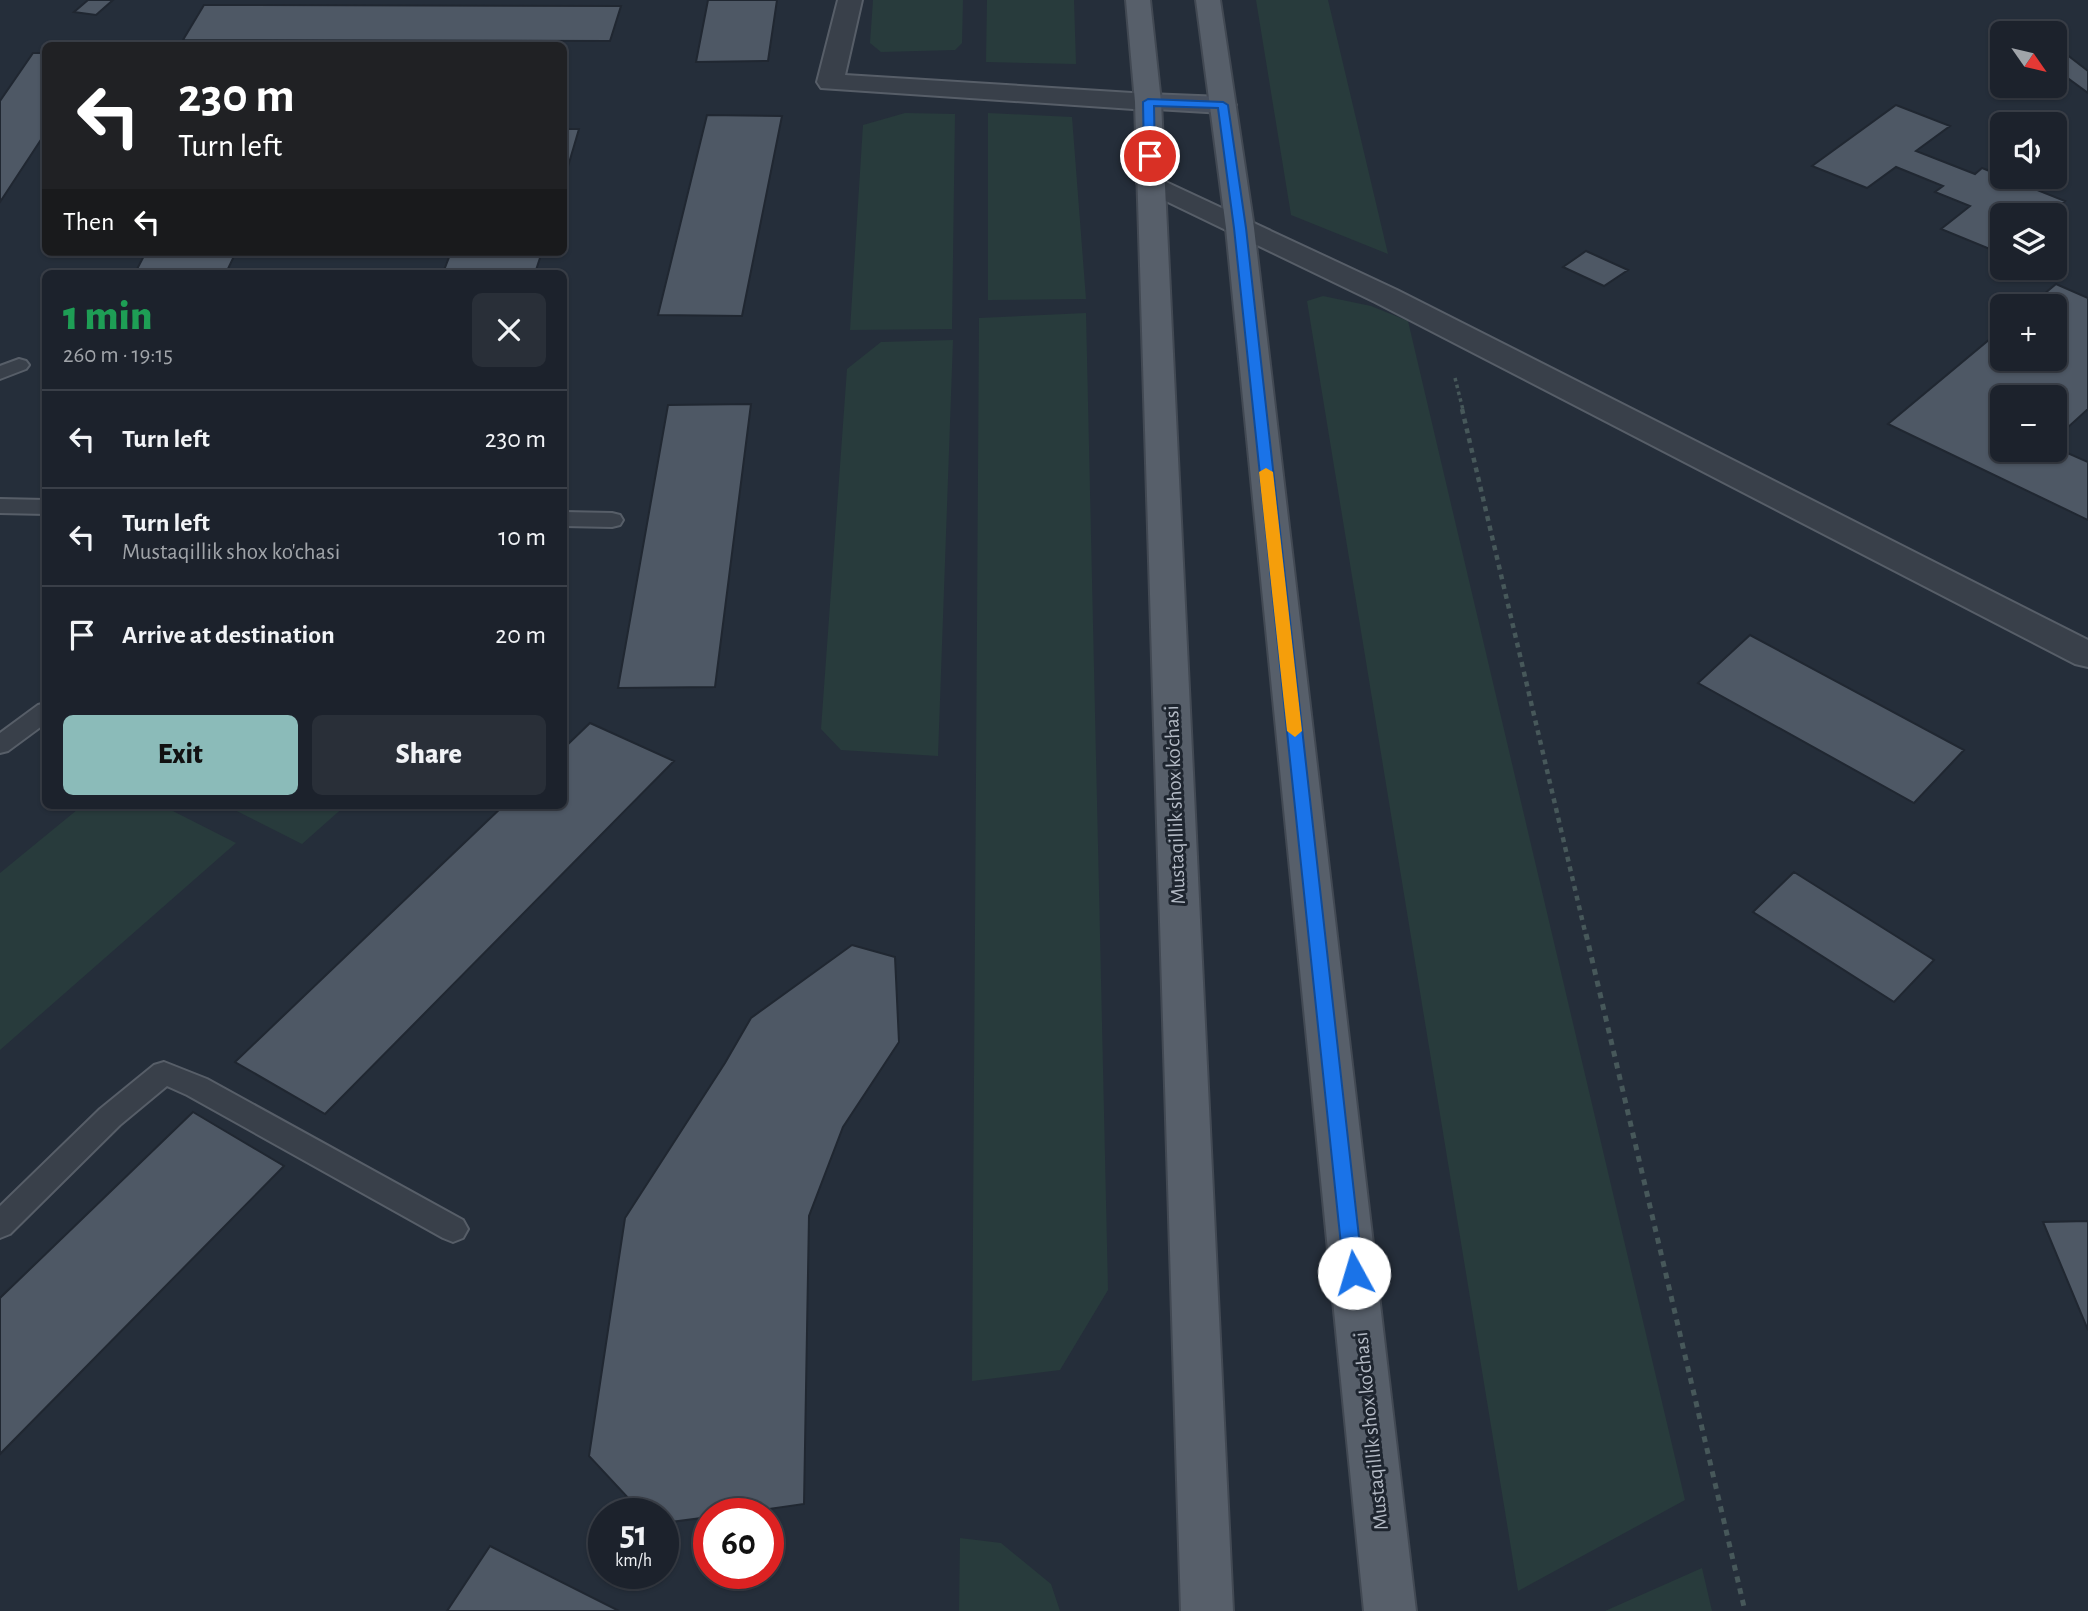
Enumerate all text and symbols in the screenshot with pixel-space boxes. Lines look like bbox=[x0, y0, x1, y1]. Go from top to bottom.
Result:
north arrow bbox=[1990, 21, 2067, 98]
map controls bbox=[1990, 21, 2067, 462]
icon: left bbox=[63, 70, 154, 161]
text: 230 m bbox=[178, 72, 295, 121]
button: sound bbox=[1990, 112, 2067, 189]
pin bbox=[1120, 126, 1180, 186]
text: Turn left bbox=[178, 130, 282, 162]
icon: arrive bbox=[1131, 137, 1169, 175]
icon: left bbox=[128, 203, 166, 241]
button: layers bbox=[1990, 203, 2067, 280]
text: Then bbox=[63, 209, 114, 235]
button: close bbox=[472, 293, 546, 367]
button: + bbox=[1990, 294, 2067, 371]
text: 1 min bbox=[63, 295, 152, 337]
text: 260 m · 19:15 bbox=[63, 344, 173, 367]
button: − bbox=[1990, 385, 2067, 462]
icon: left bbox=[63, 420, 101, 458]
text: Turn left bbox=[122, 426, 210, 452]
text: 230 m bbox=[485, 426, 546, 452]
text: Turn left bbox=[122, 510, 210, 536]
icon: left bbox=[63, 518, 101, 556]
text: 10 m bbox=[498, 524, 546, 550]
text: Mustaqillik shox ko'chasi bbox=[122, 541, 340, 564]
icon: arrive bbox=[63, 616, 101, 654]
text: Arrive at destination bbox=[122, 622, 335, 648]
text: 20 m bbox=[495, 622, 546, 648]
street label: Mustaqillik shox ko'chasi bbox=[1161, 705, 1189, 905]
button: Exit bbox=[63, 715, 298, 795]
button: Share bbox=[312, 715, 546, 795]
position arrow bbox=[1317, 1236, 1391, 1310]
street label: Mustaqillik shox ko'chasi bbox=[1350, 1331, 1392, 1531]
speed limit sign: 60 bbox=[693, 1498, 784, 1589]
text: 51 bbox=[620, 1517, 647, 1552]
text: km/h bbox=[615, 1552, 652, 1570]

